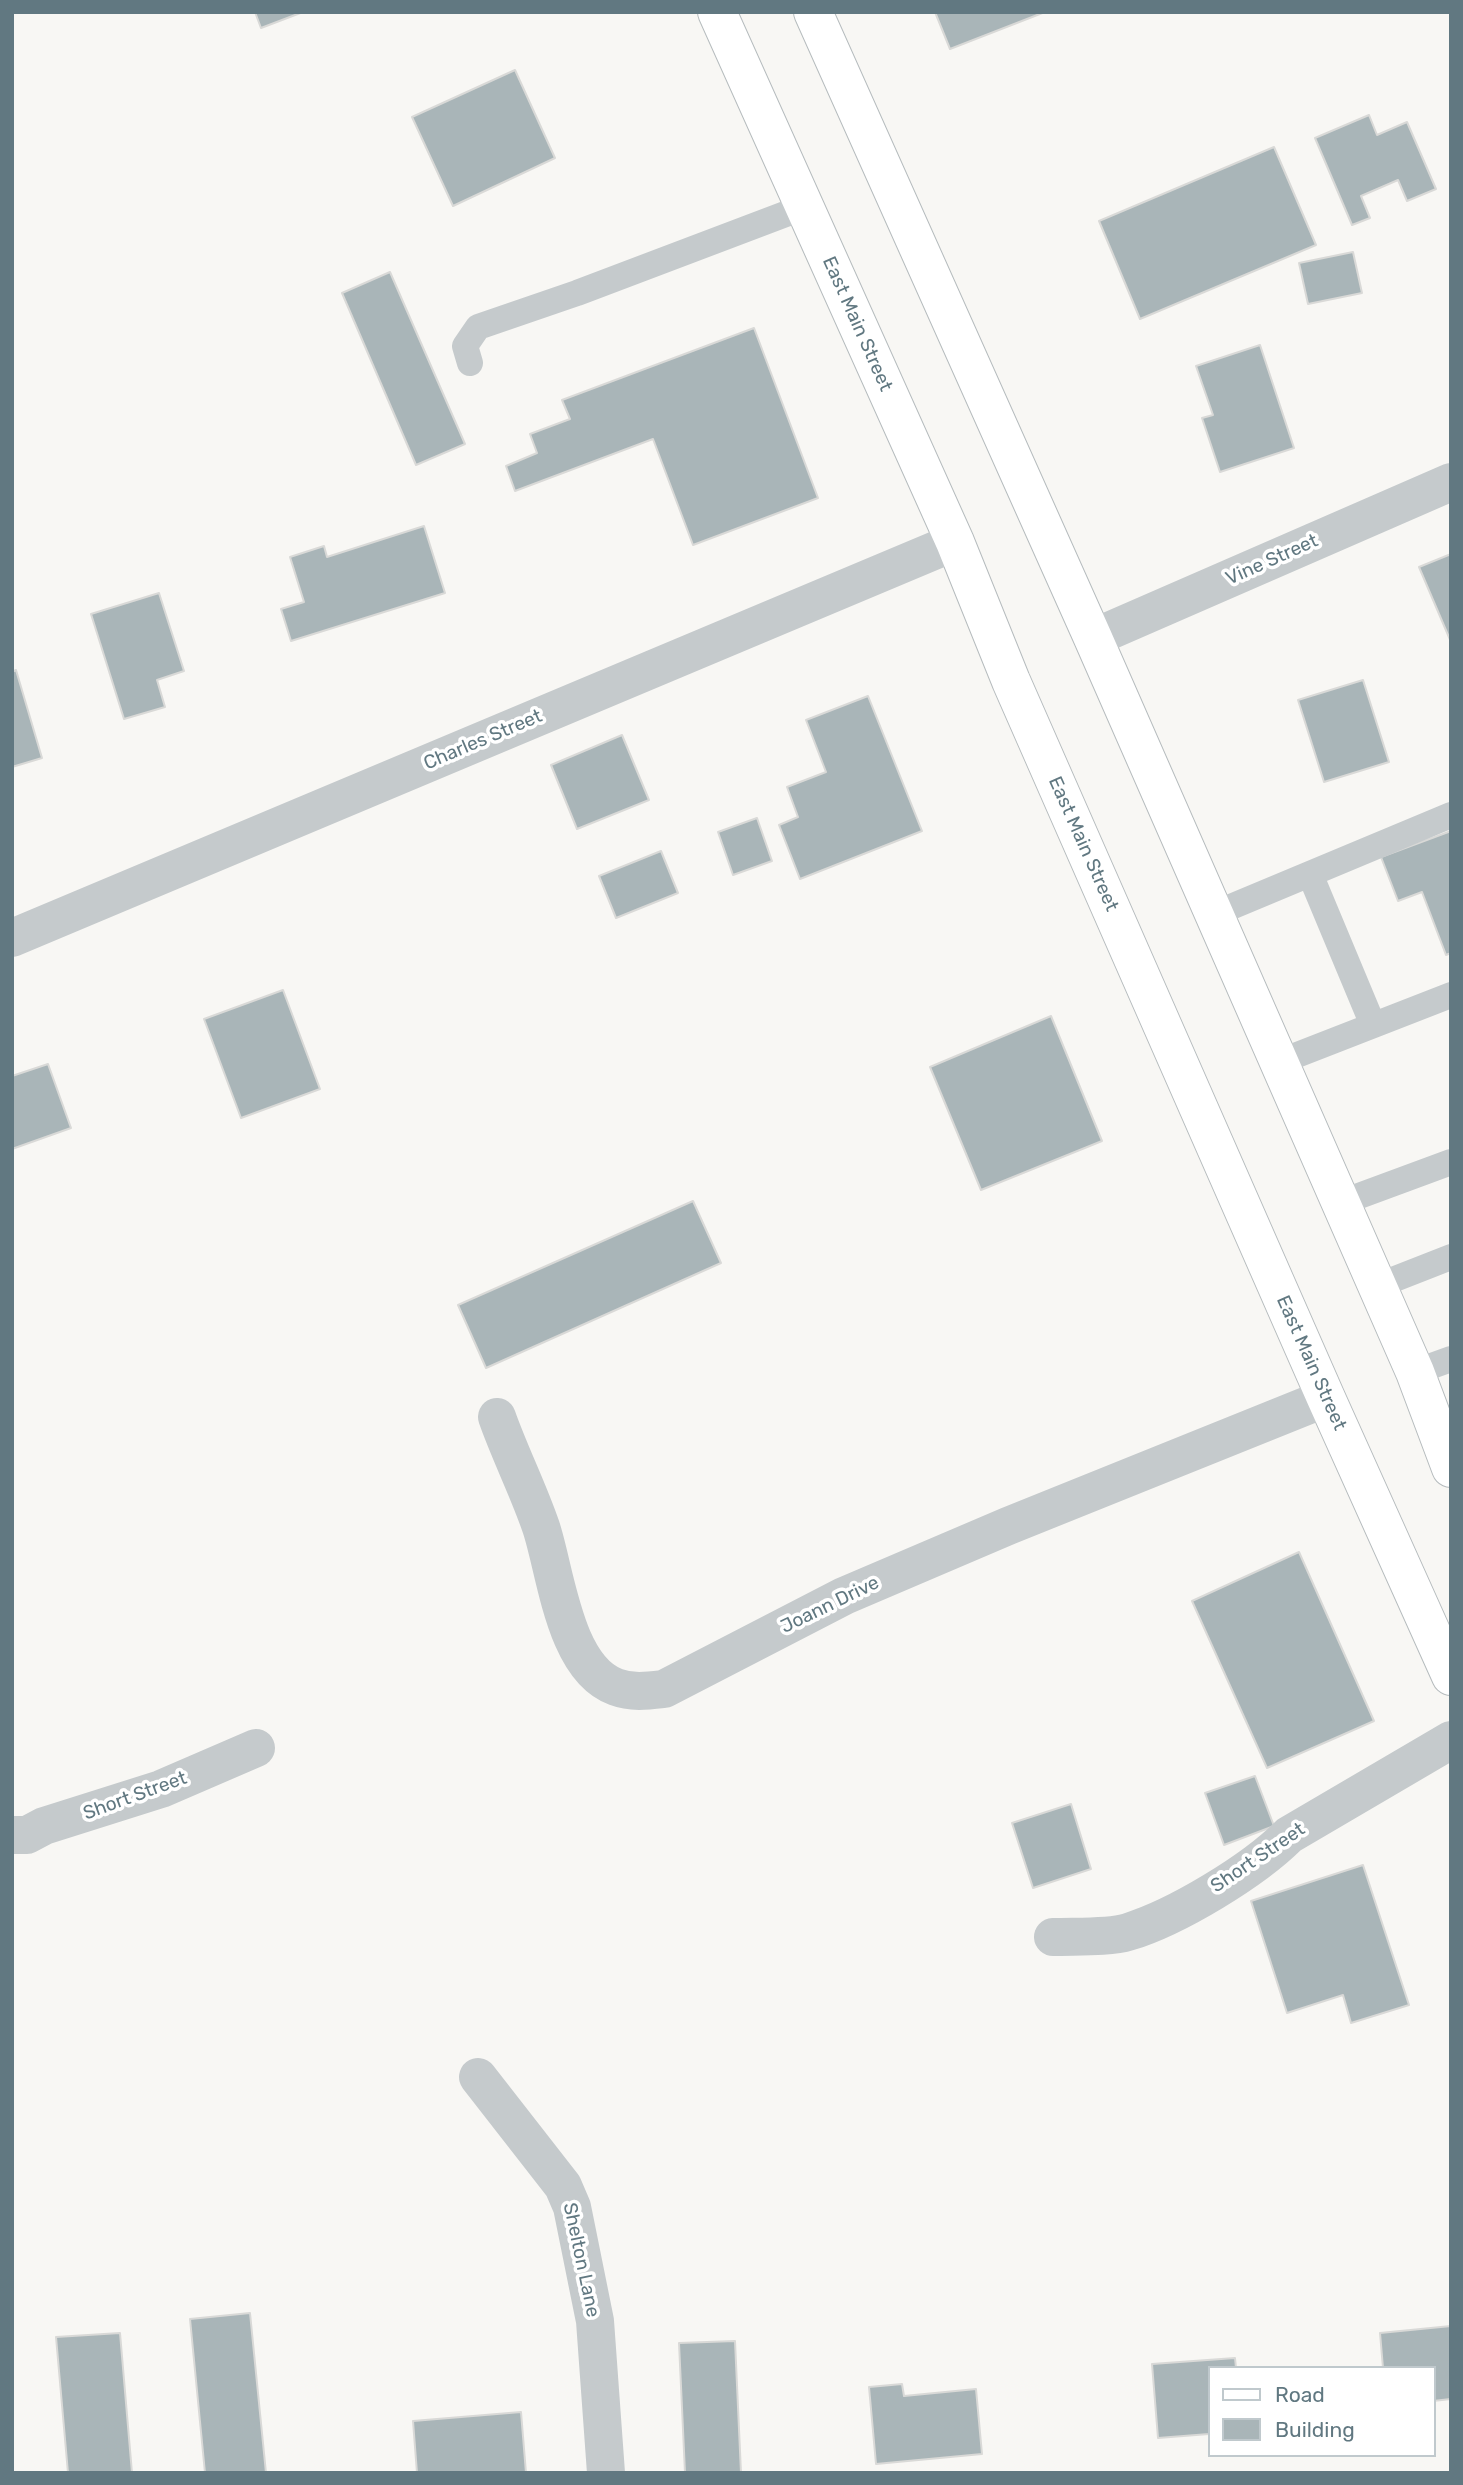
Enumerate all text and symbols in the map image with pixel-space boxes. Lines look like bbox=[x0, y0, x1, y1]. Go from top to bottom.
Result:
street label: East Main Street bbox=[817, 253, 897, 395]
street label: Vine Street bbox=[1222, 530, 1322, 590]
street label: Charles Street bbox=[420, 705, 546, 775]
street label: East Main Street bbox=[1043, 773, 1123, 915]
street label: East Main Street bbox=[1271, 1292, 1351, 1434]
street label: Joann Drive bbox=[777, 1571, 883, 1639]
street label: Short Street bbox=[80, 1767, 190, 1825]
street label: Short Street bbox=[1207, 1818, 1309, 1898]
street label: Shelton Lane bbox=[558, 2201, 604, 2319]
legend bbox=[1208, 2366, 1435, 2457]
text: Road bbox=[1275, 2382, 1325, 2407]
text: Building bbox=[1275, 2417, 1355, 2442]

